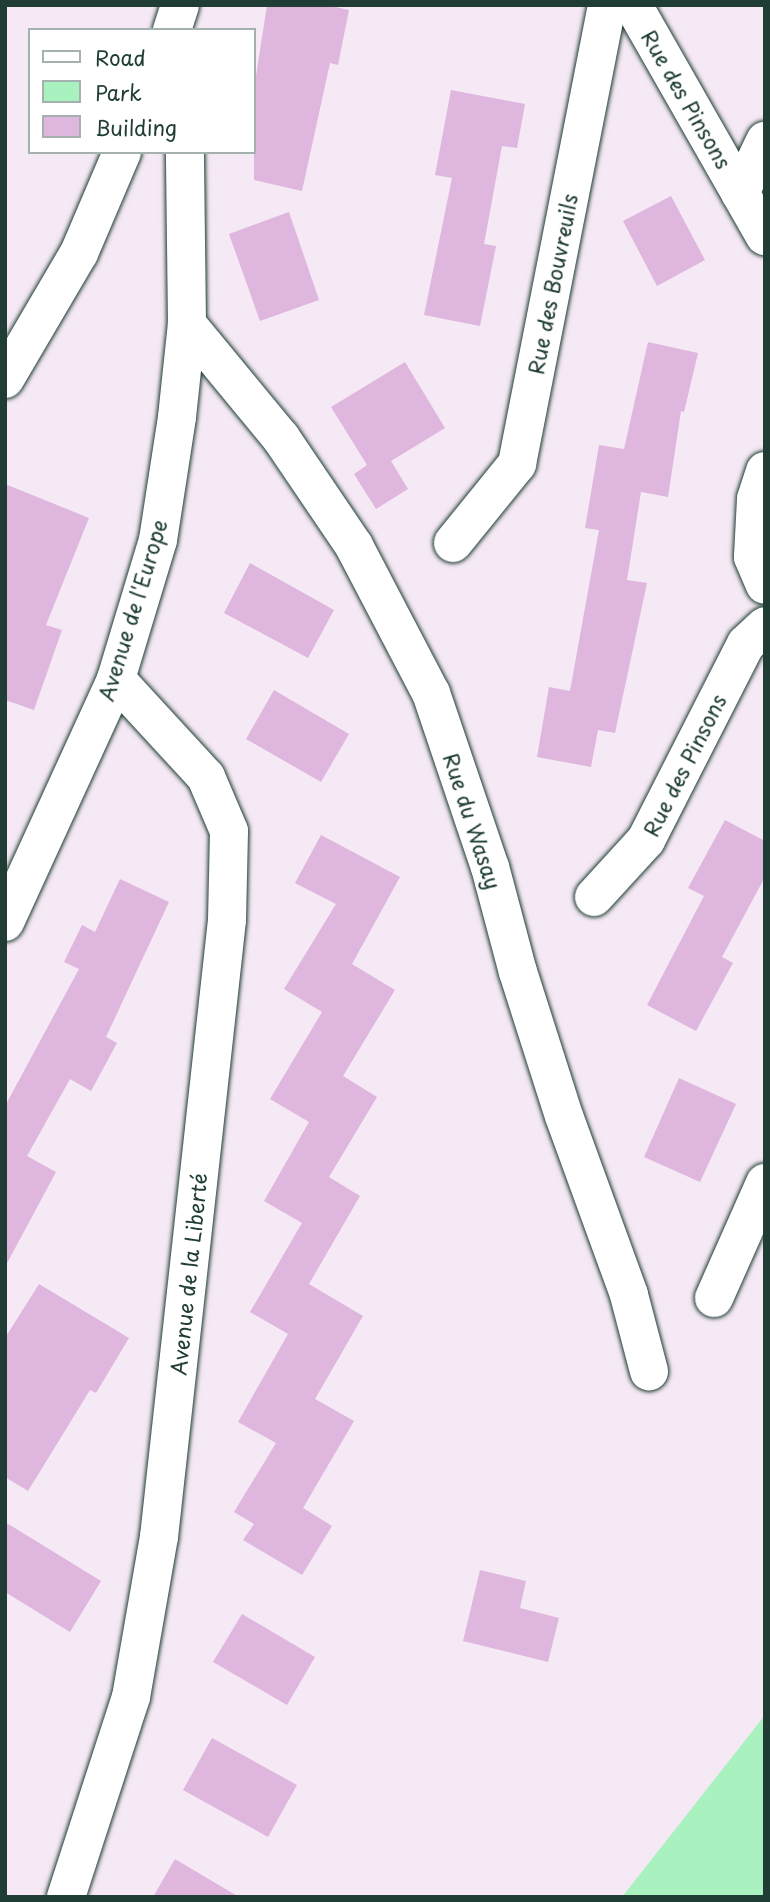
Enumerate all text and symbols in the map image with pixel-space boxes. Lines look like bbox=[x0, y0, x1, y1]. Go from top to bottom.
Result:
street label: Rue des Pinsons bbox=[636, 23, 738, 175]
legend bbox=[28, 28, 256, 154]
text: Road bbox=[95, 41, 146, 73]
text: Park bbox=[95, 76, 142, 108]
text: Building bbox=[95, 111, 177, 143]
street label: Rue des Bouvreuils bbox=[522, 190, 582, 378]
street label: Avenue de l'Europe bbox=[92, 516, 172, 704]
street label: Rue des Pinsons bbox=[636, 688, 732, 842]
street label: Rue du Wasay bbox=[439, 748, 507, 894]
street label: Avenue de la Liberté bbox=[165, 1171, 211, 1377]

